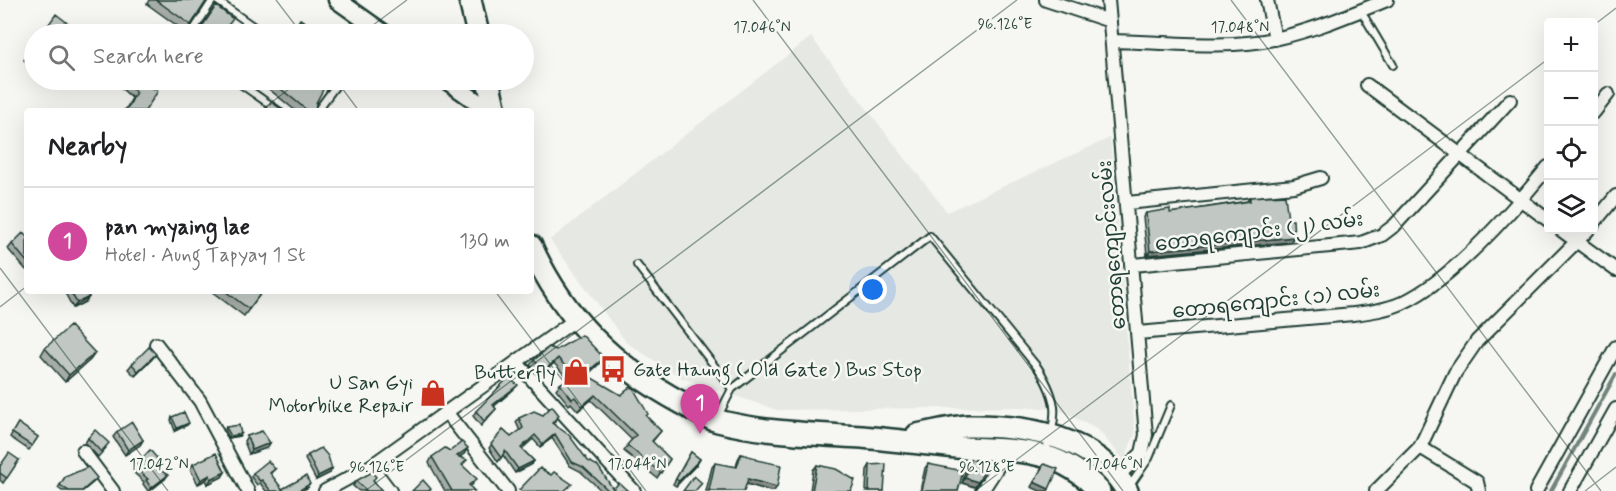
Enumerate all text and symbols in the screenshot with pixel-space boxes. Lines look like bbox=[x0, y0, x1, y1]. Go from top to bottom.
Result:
text: 96.126°E bbox=[978, 15, 1033, 35]
text: 17.046°N bbox=[733, 18, 791, 38]
text: 17.048°N bbox=[1211, 18, 1269, 38]
map controls bbox=[1544, 18, 1598, 234]
button: + bbox=[1544, 18, 1598, 72]
search box bbox=[24, 24, 534, 90]
icon: search bbox=[45, 41, 78, 74]
text: Search here bbox=[93, 43, 204, 71]
button: − bbox=[1544, 72, 1598, 126]
button: locate bbox=[1544, 126, 1598, 180]
text: Nearby bbox=[48, 130, 127, 164]
street label: တောရကျောင်းလမ်း bbox=[1090, 159, 1134, 331]
button: layers bbox=[1544, 180, 1598, 234]
street label: တောရကျောင်း (၂) လမ်း bbox=[1153, 204, 1365, 260]
text: pan myaing lae bbox=[105, 214, 250, 242]
text: 1 bbox=[63, 228, 72, 255]
text: 130 m bbox=[459, 228, 510, 255]
text: Hotel · Aung Tapyay 1 St bbox=[105, 242, 305, 269]
your location bbox=[858, 275, 887, 304]
street label: တောရကျောင်း (၁) လမ်း bbox=[1171, 275, 1381, 327]
bus stop icon: Gate Haung ( Old Gate ) Bus Stop bbox=[598, 354, 628, 384]
shop icon: Butterfly bbox=[561, 357, 591, 387]
place label: Gate Haung ( Old Gate ) Bus Stop bbox=[633, 357, 922, 386]
place label: Butterfly bbox=[474, 360, 556, 387]
place label: U San Gyi Motorbike Repair bbox=[269, 370, 414, 420]
shop icon: U San Gyi Motorbike Repair bbox=[418, 378, 448, 408]
pin: 1 bbox=[680, 384, 720, 434]
text: 17.042°N bbox=[129, 455, 189, 475]
text: 17.044°N bbox=[607, 455, 667, 475]
text: 17.046°N bbox=[1085, 455, 1143, 475]
text: 96.126°E bbox=[350, 458, 405, 478]
text: 96.128°E bbox=[959, 458, 1015, 478]

